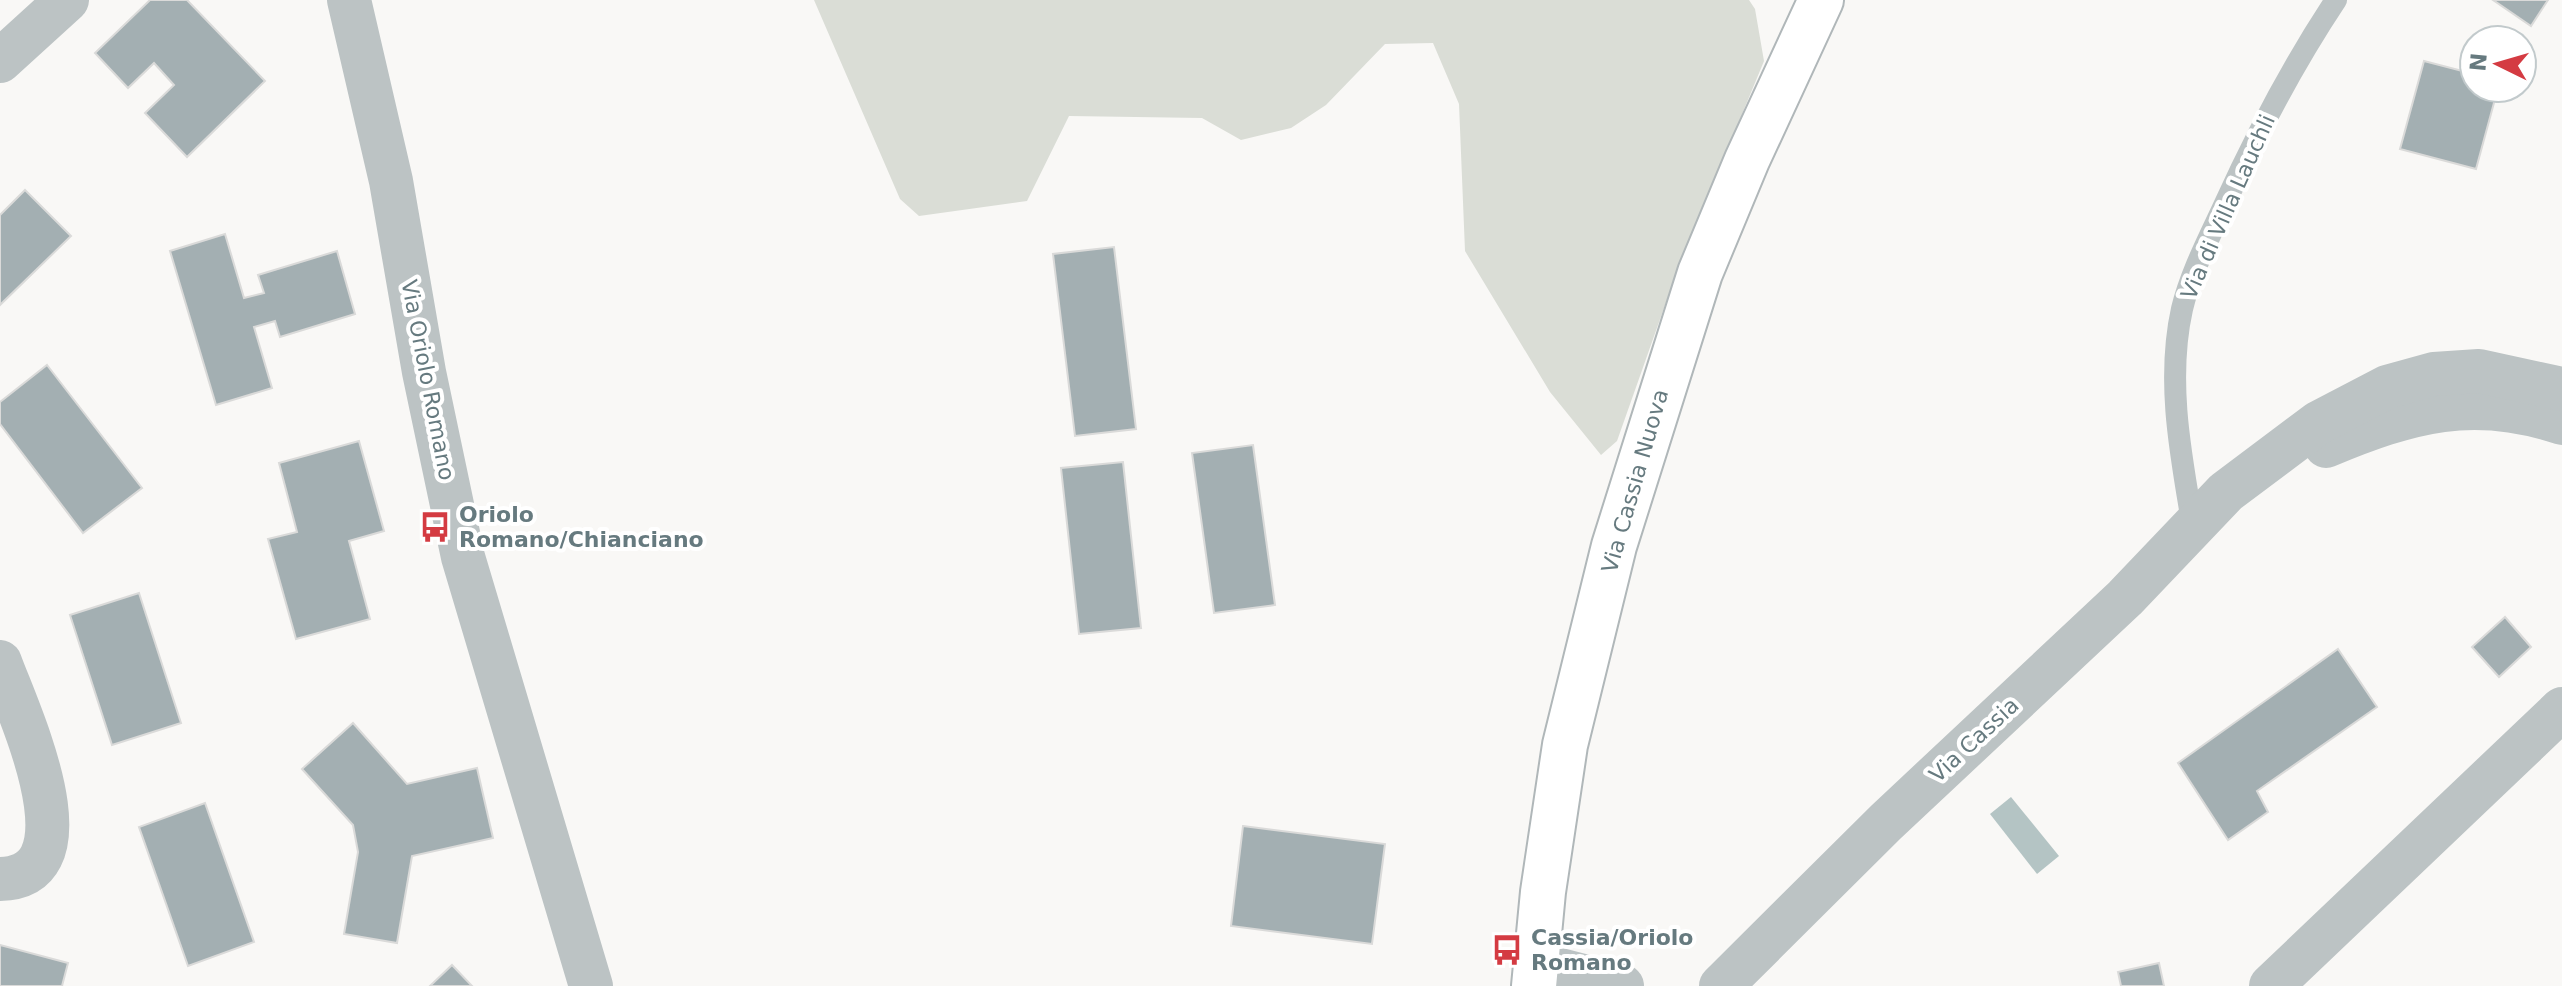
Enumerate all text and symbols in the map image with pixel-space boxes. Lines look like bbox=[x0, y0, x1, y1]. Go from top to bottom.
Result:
north arrow bbox=[2458, 24, 2538, 104]
text: N bbox=[2465, 52, 2492, 73]
street label: Via di Villa Lauchli bbox=[2176, 111, 2280, 303]
street label: Via Oriolo Romano bbox=[396, 278, 460, 482]
street label: Via Cassia Nuova bbox=[1597, 386, 1673, 576]
place label: Oriolo Romano/Chianciano bbox=[459, 502, 704, 552]
bus stop icon: Oriolo Romano/Chianciano bbox=[418, 510, 452, 544]
street label: Via Cassia bbox=[1924, 692, 2024, 788]
place label: Cassia/Oriolo Romano bbox=[1531, 925, 1693, 975]
bus stop icon: Cassia/Oriolo Romano bbox=[1490, 933, 1524, 967]

